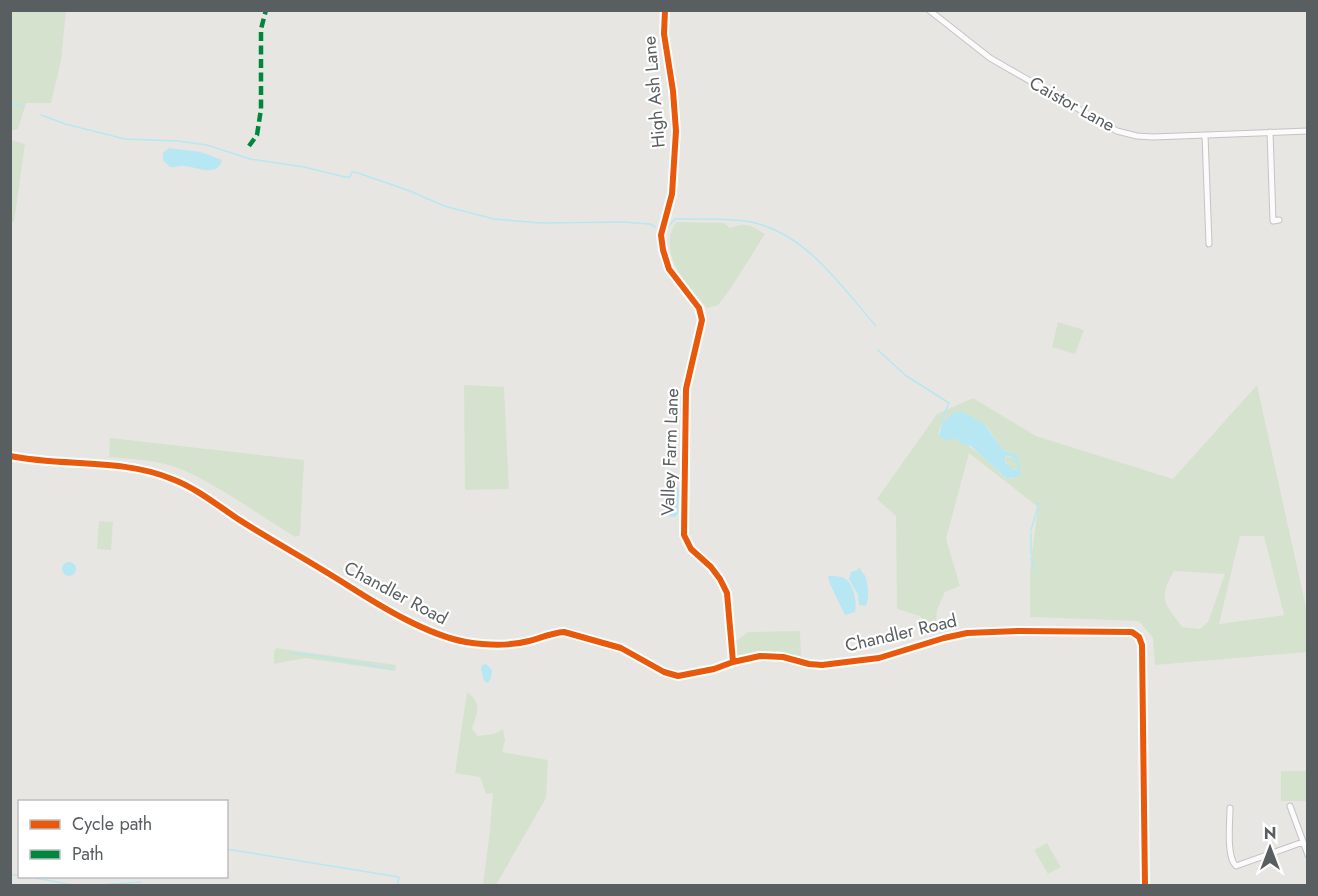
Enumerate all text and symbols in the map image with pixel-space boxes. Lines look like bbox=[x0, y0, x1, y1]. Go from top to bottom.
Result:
street label: High Ash Lane bbox=[636, 35, 672, 149]
street label: Caistor Lane bbox=[1025, 70, 1119, 138]
street label: Valley Farm Lane bbox=[655, 388, 685, 516]
street label: Chandler Road bbox=[340, 555, 452, 631]
street label: Chandler Road bbox=[843, 608, 959, 658]
legend bbox=[18, 800, 228, 878]
text: Cycle path bbox=[72, 811, 152, 837]
north arrow bbox=[1240, 818, 1300, 878]
text: N bbox=[1264, 822, 1276, 845]
text: Path bbox=[72, 841, 104, 867]

